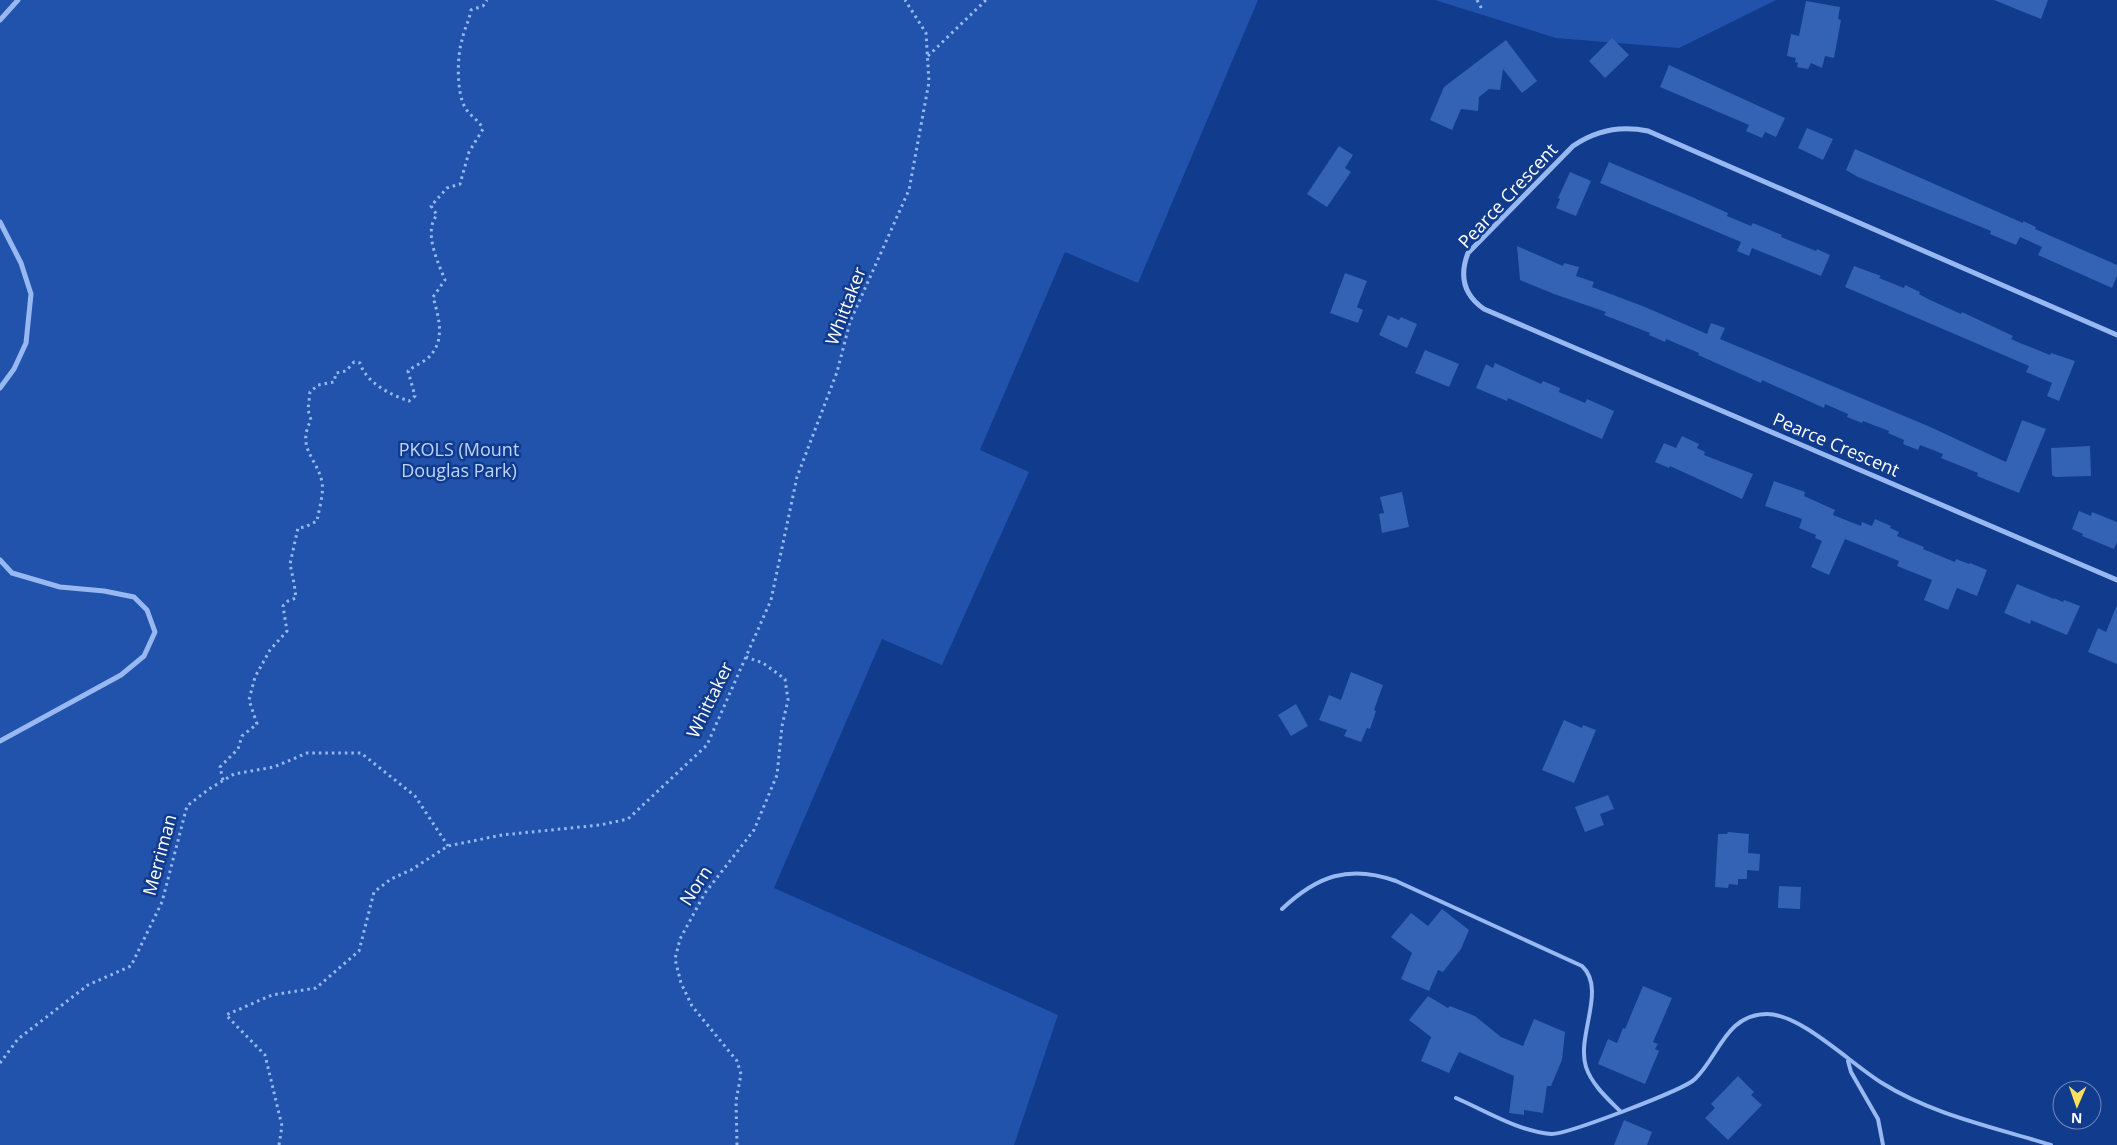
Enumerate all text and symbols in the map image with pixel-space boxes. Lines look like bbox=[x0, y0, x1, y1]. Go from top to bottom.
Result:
street label: Pearce Crescent bbox=[1452, 138, 1562, 253]
street label: Whittaker bbox=[819, 262, 871, 348]
street label: Pearce Crescent bbox=[1769, 407, 1903, 482]
park label: PKOLS (Mount Douglas Park) bbox=[399, 437, 519, 482]
street label: Whittaker bbox=[680, 657, 738, 742]
street label: Merriman bbox=[137, 811, 181, 898]
street label: Norn bbox=[673, 861, 717, 910]
north arrow bbox=[2052, 1080, 2102, 1130]
text: N bbox=[2071, 1109, 2083, 1128]

